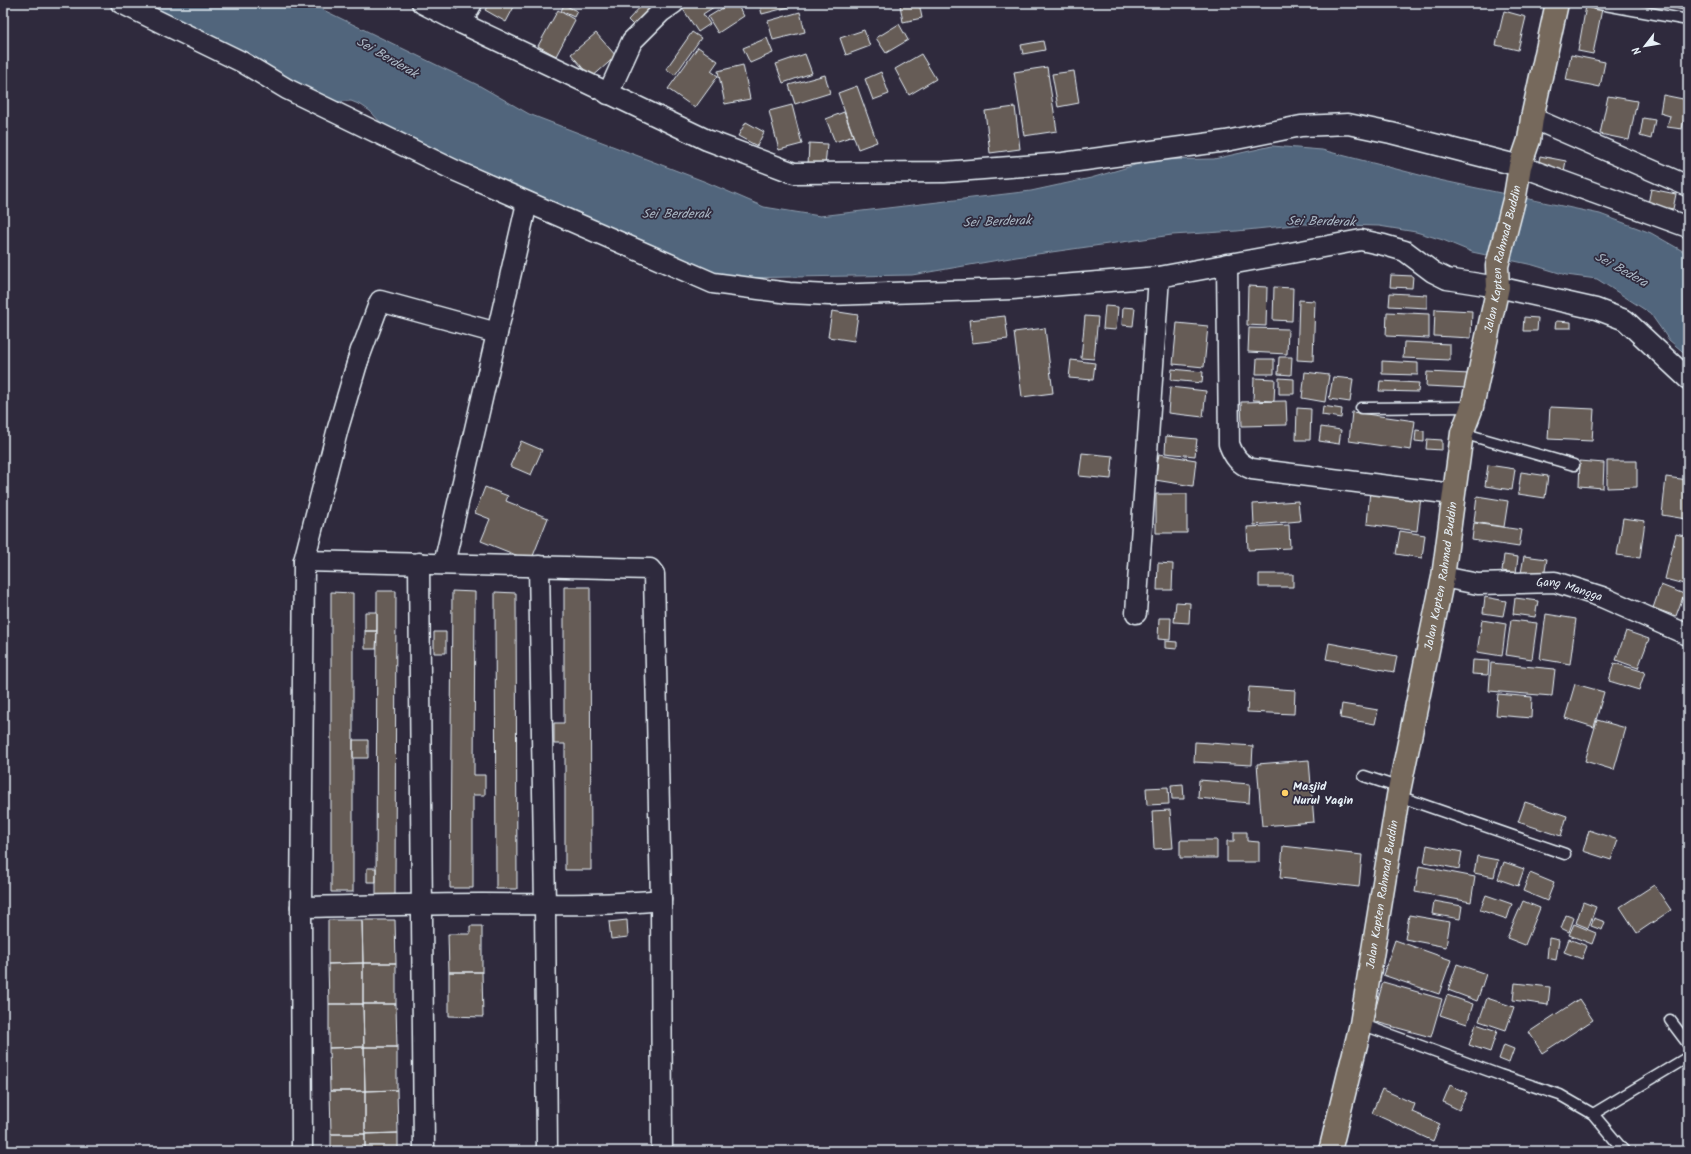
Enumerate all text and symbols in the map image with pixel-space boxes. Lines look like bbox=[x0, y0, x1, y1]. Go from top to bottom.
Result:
north arrow bbox=[1625, 26, 1665, 66]
water label: Sei Berderak bbox=[352, 32, 423, 85]
text: N bbox=[1628, 43, 1647, 58]
street label: Jalan Kapten Rahmad Buddin bbox=[1479, 184, 1526, 334]
water label: Sei Berderak bbox=[642, 204, 712, 225]
water label: Sei Berderak bbox=[962, 210, 1033, 234]
water label: Sei Berderak bbox=[1287, 211, 1357, 233]
water label: Sei Bedera bbox=[1591, 247, 1652, 294]
street label: Jalan Kapten Rahmad Buddin bbox=[1419, 500, 1462, 652]
street label: Gang Mangga bbox=[1536, 572, 1605, 606]
place label: Masjid Nurul Yaqin bbox=[1293, 777, 1354, 810]
marker: Masjid Nurul Yaqin bbox=[1280, 788, 1290, 798]
street label: Jalan Kapten Rahmad Buddin bbox=[1361, 819, 1403, 970]

